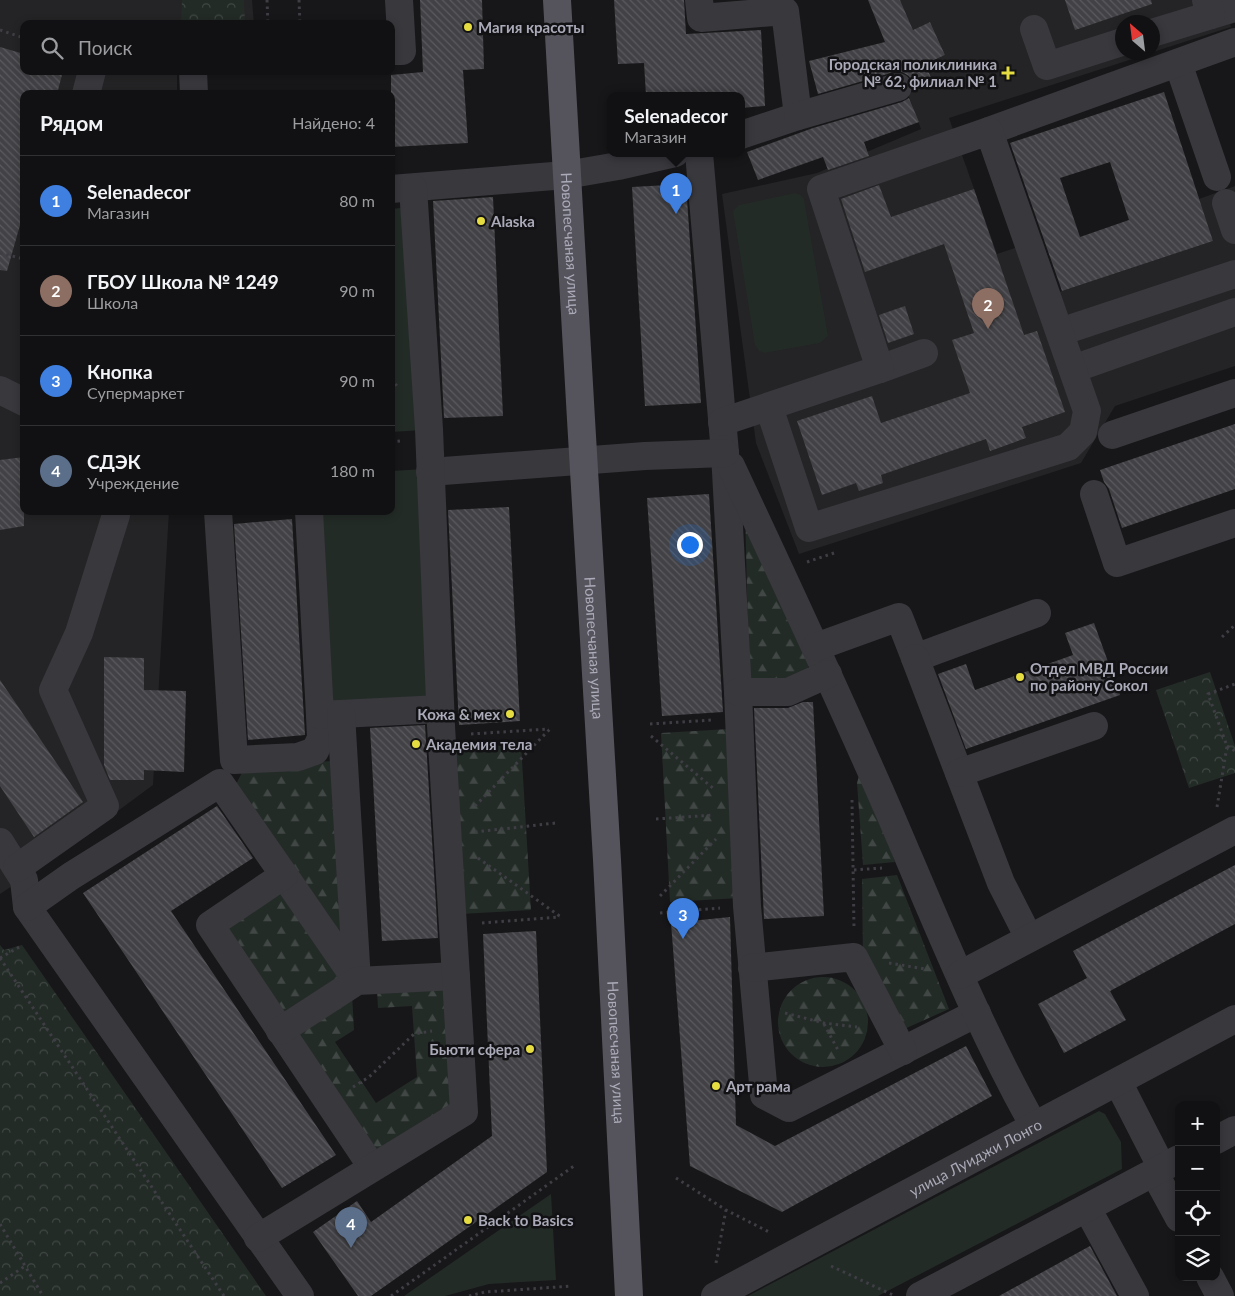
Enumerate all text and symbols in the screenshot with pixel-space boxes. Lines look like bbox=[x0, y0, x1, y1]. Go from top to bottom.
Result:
north arrow bbox=[1115, 15, 1160, 60]
place label: Магия красоты bbox=[478, 18, 584, 36]
search box bbox=[20, 20, 395, 75]
marker: Магия красоты bbox=[462, 21, 474, 33]
icon: search bbox=[38, 34, 66, 62]
text: Поиск bbox=[78, 36, 132, 59]
place label: Городская поликлиника № 62, филиал № 1 bbox=[829, 55, 997, 90]
marker: Городская поликлиника № 62, филиал № 1 bbox=[1001, 66, 1015, 80]
popup bbox=[607, 92, 745, 157]
text: Selenadecor bbox=[624, 104, 728, 127]
text: Рядом bbox=[40, 110, 103, 135]
text: Найдено: 4 bbox=[292, 113, 375, 132]
text: Магазин bbox=[624, 127, 687, 146]
street label: Новопесчаная улица bbox=[558, 172, 584, 315]
pin: 1 bbox=[660, 173, 692, 214]
text: Selenadecor bbox=[87, 180, 191, 203]
text: 1 bbox=[51, 191, 61, 210]
text: 80 m bbox=[339, 191, 375, 210]
text: Магазин bbox=[87, 203, 149, 222]
place label: Alaska bbox=[490, 212, 535, 230]
marker: Alaska bbox=[475, 215, 487, 227]
text: ГБОУ Школа № 1249 bbox=[87, 270, 279, 293]
text: 2 bbox=[51, 281, 61, 300]
text: 90 m bbox=[339, 281, 375, 300]
pin: 2 bbox=[972, 288, 1004, 329]
text: Школа bbox=[87, 293, 138, 312]
text: Кнопка bbox=[87, 360, 153, 383]
text: 3 bbox=[51, 371, 61, 390]
text: 90 m bbox=[339, 371, 375, 390]
text: Супермаркет bbox=[87, 383, 185, 402]
text: СДЭК bbox=[87, 450, 141, 473]
text: 4 bbox=[51, 461, 61, 480]
text: 180 m bbox=[330, 461, 375, 480]
text: Учреждение bbox=[87, 473, 179, 492]
your location bbox=[677, 532, 703, 558]
street label: Новопесчаная улица bbox=[581, 576, 608, 720]
place label: Отдел МВД России по району Сокол bbox=[1030, 659, 1168, 694]
marker: Отдел МВД России по району Сокол bbox=[1014, 671, 1026, 683]
place label: Кожа & мех bbox=[417, 705, 500, 723]
marker: Кожа & мех bbox=[504, 708, 516, 720]
place label: Академия тела bbox=[425, 735, 532, 753]
marker: Академия тела bbox=[410, 738, 422, 750]
pin: 3 bbox=[667, 898, 699, 939]
street label: Новопесчаная улица bbox=[604, 981, 629, 1124]
place label: Бьюти сфера bbox=[429, 1040, 520, 1058]
marker: Бьюти сфера bbox=[524, 1043, 536, 1055]
place label: Арт рама bbox=[725, 1077, 791, 1095]
marker: Арт рама bbox=[710, 1080, 722, 1092]
map controls bbox=[1175, 1101, 1220, 1281]
button: + bbox=[1175, 1101, 1220, 1146]
street label: улица Луиджи Лонго bbox=[906, 1115, 1045, 1200]
button: − bbox=[1175, 1146, 1220, 1191]
button: locate bbox=[1175, 1191, 1220, 1236]
pin: 4 bbox=[335, 1207, 367, 1248]
place label: Back to Basics bbox=[478, 1211, 574, 1229]
marker: Back to Basics bbox=[462, 1214, 474, 1226]
button: layers bbox=[1175, 1236, 1220, 1281]

